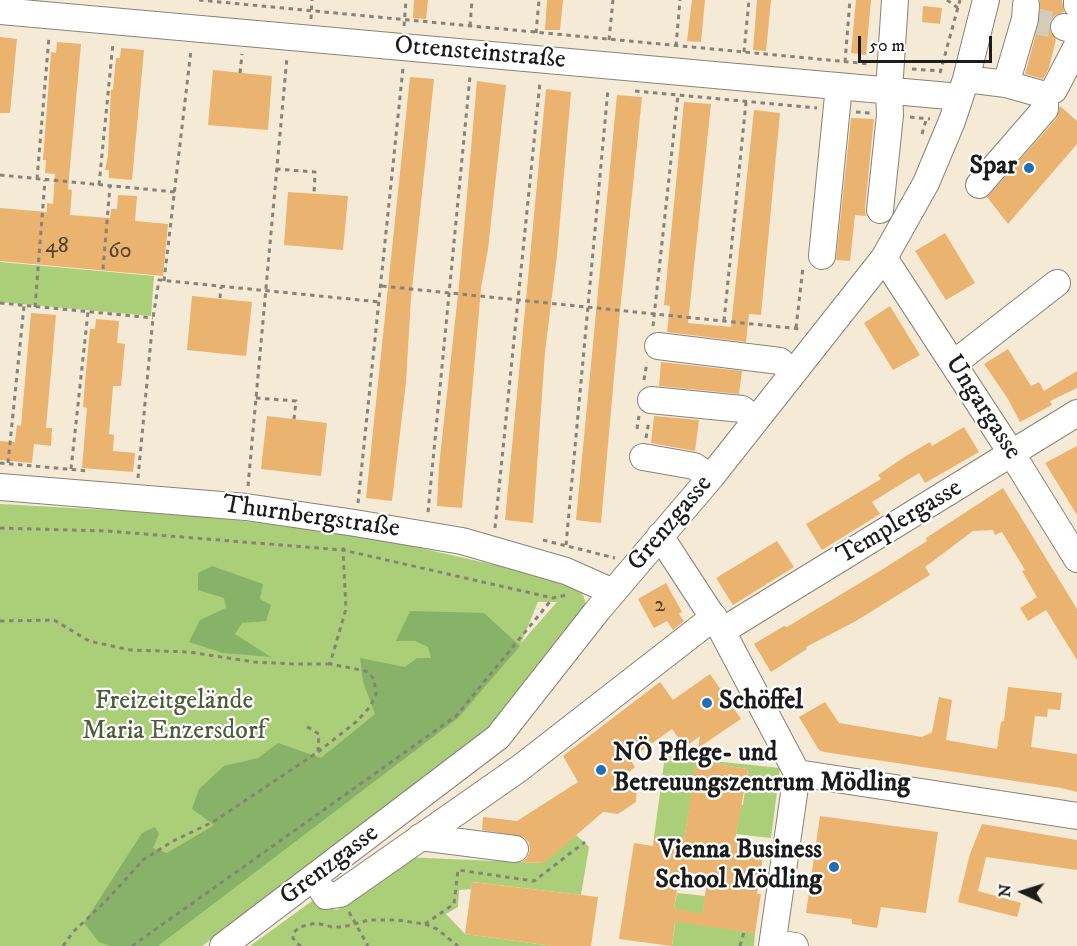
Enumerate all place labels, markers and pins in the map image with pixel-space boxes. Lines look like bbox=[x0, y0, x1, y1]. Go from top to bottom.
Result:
place label: Spar bbox=[970, 152, 1017, 184]
marker: Spar bbox=[1022, 161, 1036, 175]
place label: Schöffel bbox=[719, 687, 803, 719]
marker: Schöffel bbox=[700, 696, 714, 710]
place label: NÖ Pflege- und Betreuungszentrum Mödling bbox=[613, 739, 910, 800]
marker: NÖ Pflege- und Betreuungszentrum Mödling bbox=[594, 763, 608, 777]
place label: Vienna Business School Mödling bbox=[655, 836, 822, 898]
marker: Vienna Business School Mödling bbox=[827, 860, 841, 874]

